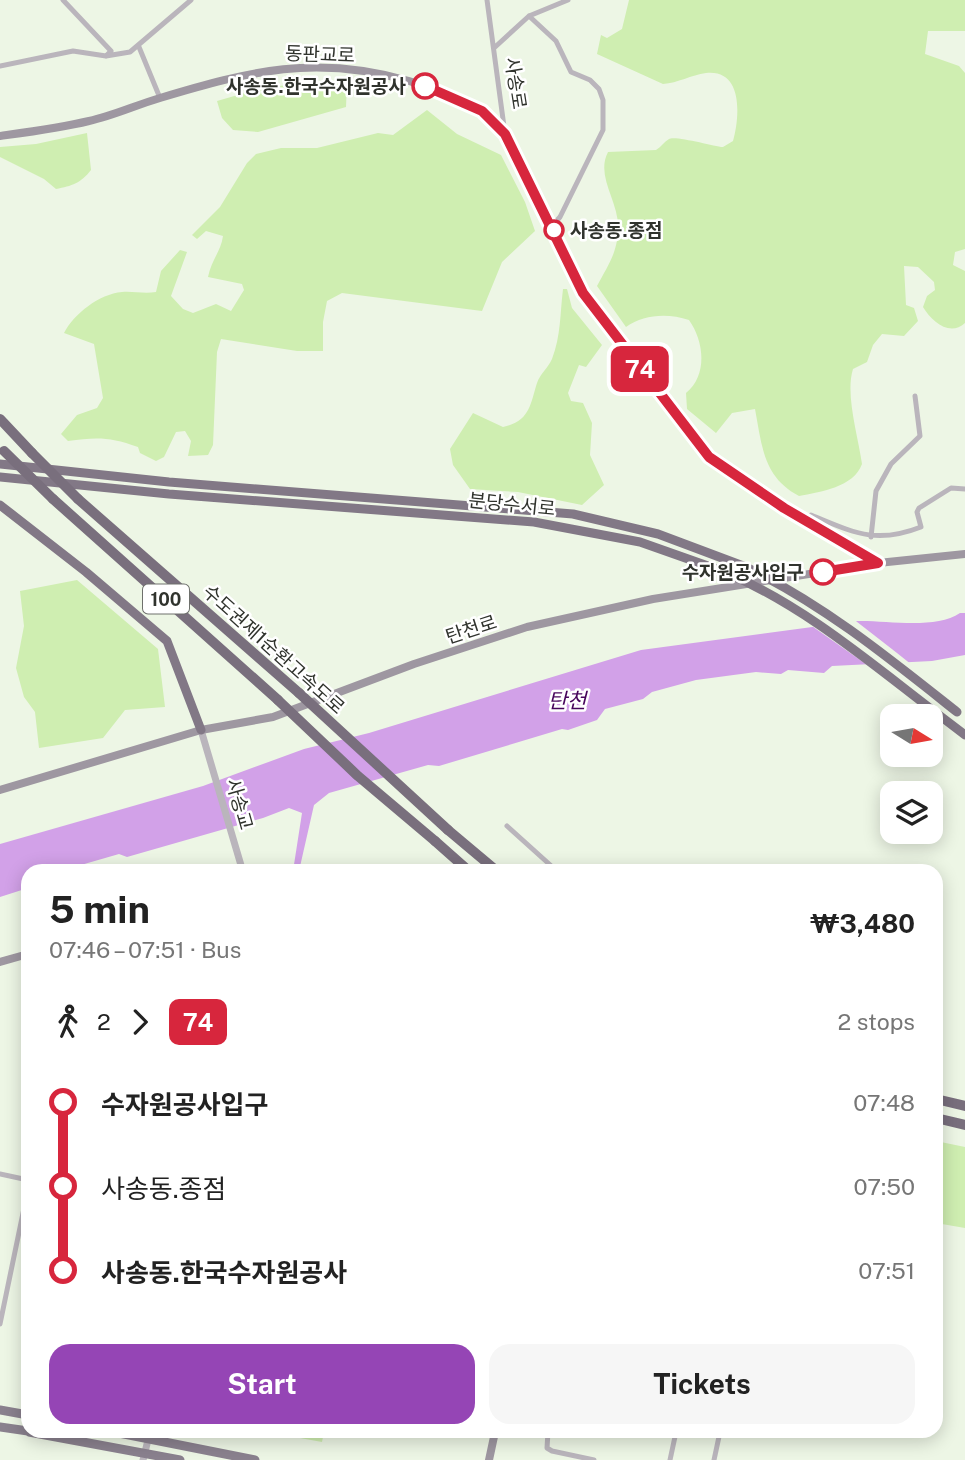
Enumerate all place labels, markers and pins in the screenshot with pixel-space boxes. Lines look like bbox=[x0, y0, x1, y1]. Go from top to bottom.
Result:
marker: 사송동.한국수자원공사 bbox=[412, 73, 438, 99]
place label: 사송동.한국수자원공사 bbox=[226, 75, 407, 97]
place label: 사송동.종점 bbox=[570, 219, 663, 241]
marker: 사송동.종점 bbox=[544, 220, 564, 240]
marker: 수자원공사입구 bbox=[810, 559, 836, 585]
place label: 수자원공사입구 bbox=[682, 561, 804, 583]

